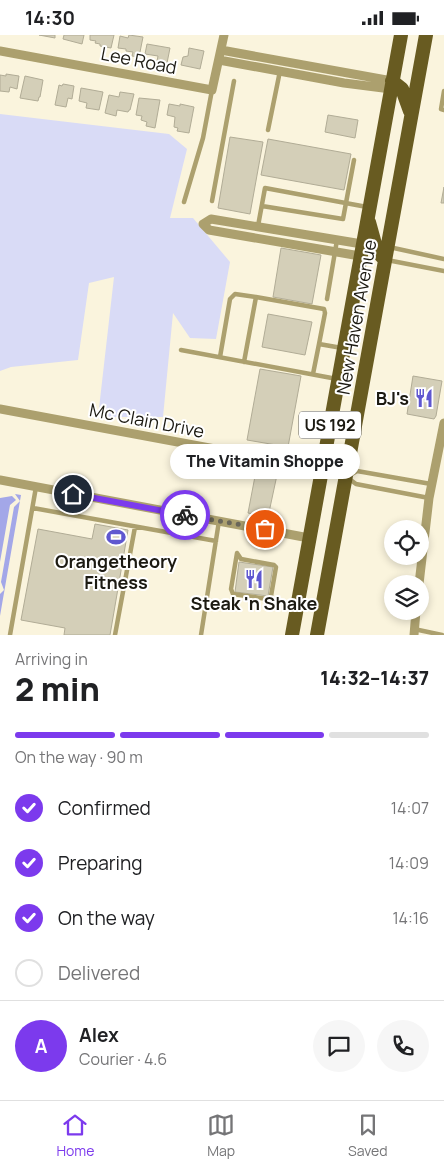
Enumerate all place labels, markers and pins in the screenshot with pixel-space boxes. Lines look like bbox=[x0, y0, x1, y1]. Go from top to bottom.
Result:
place label: BJ's bbox=[376, 386, 409, 410]
restaurant icon: BJ's bbox=[413, 387, 435, 409]
callout: The Vitamin Shoppe bbox=[170, 444, 360, 479]
pin bbox=[52, 473, 94, 515]
pin bbox=[244, 508, 286, 550]
sports icon: Orangetheory Fitness bbox=[105, 526, 127, 548]
place label: Orangetheory Fitness bbox=[55, 549, 177, 594]
restaurant icon: Steak 'n Shake bbox=[243, 568, 265, 590]
place label: Steak 'n Shake bbox=[191, 591, 318, 615]

